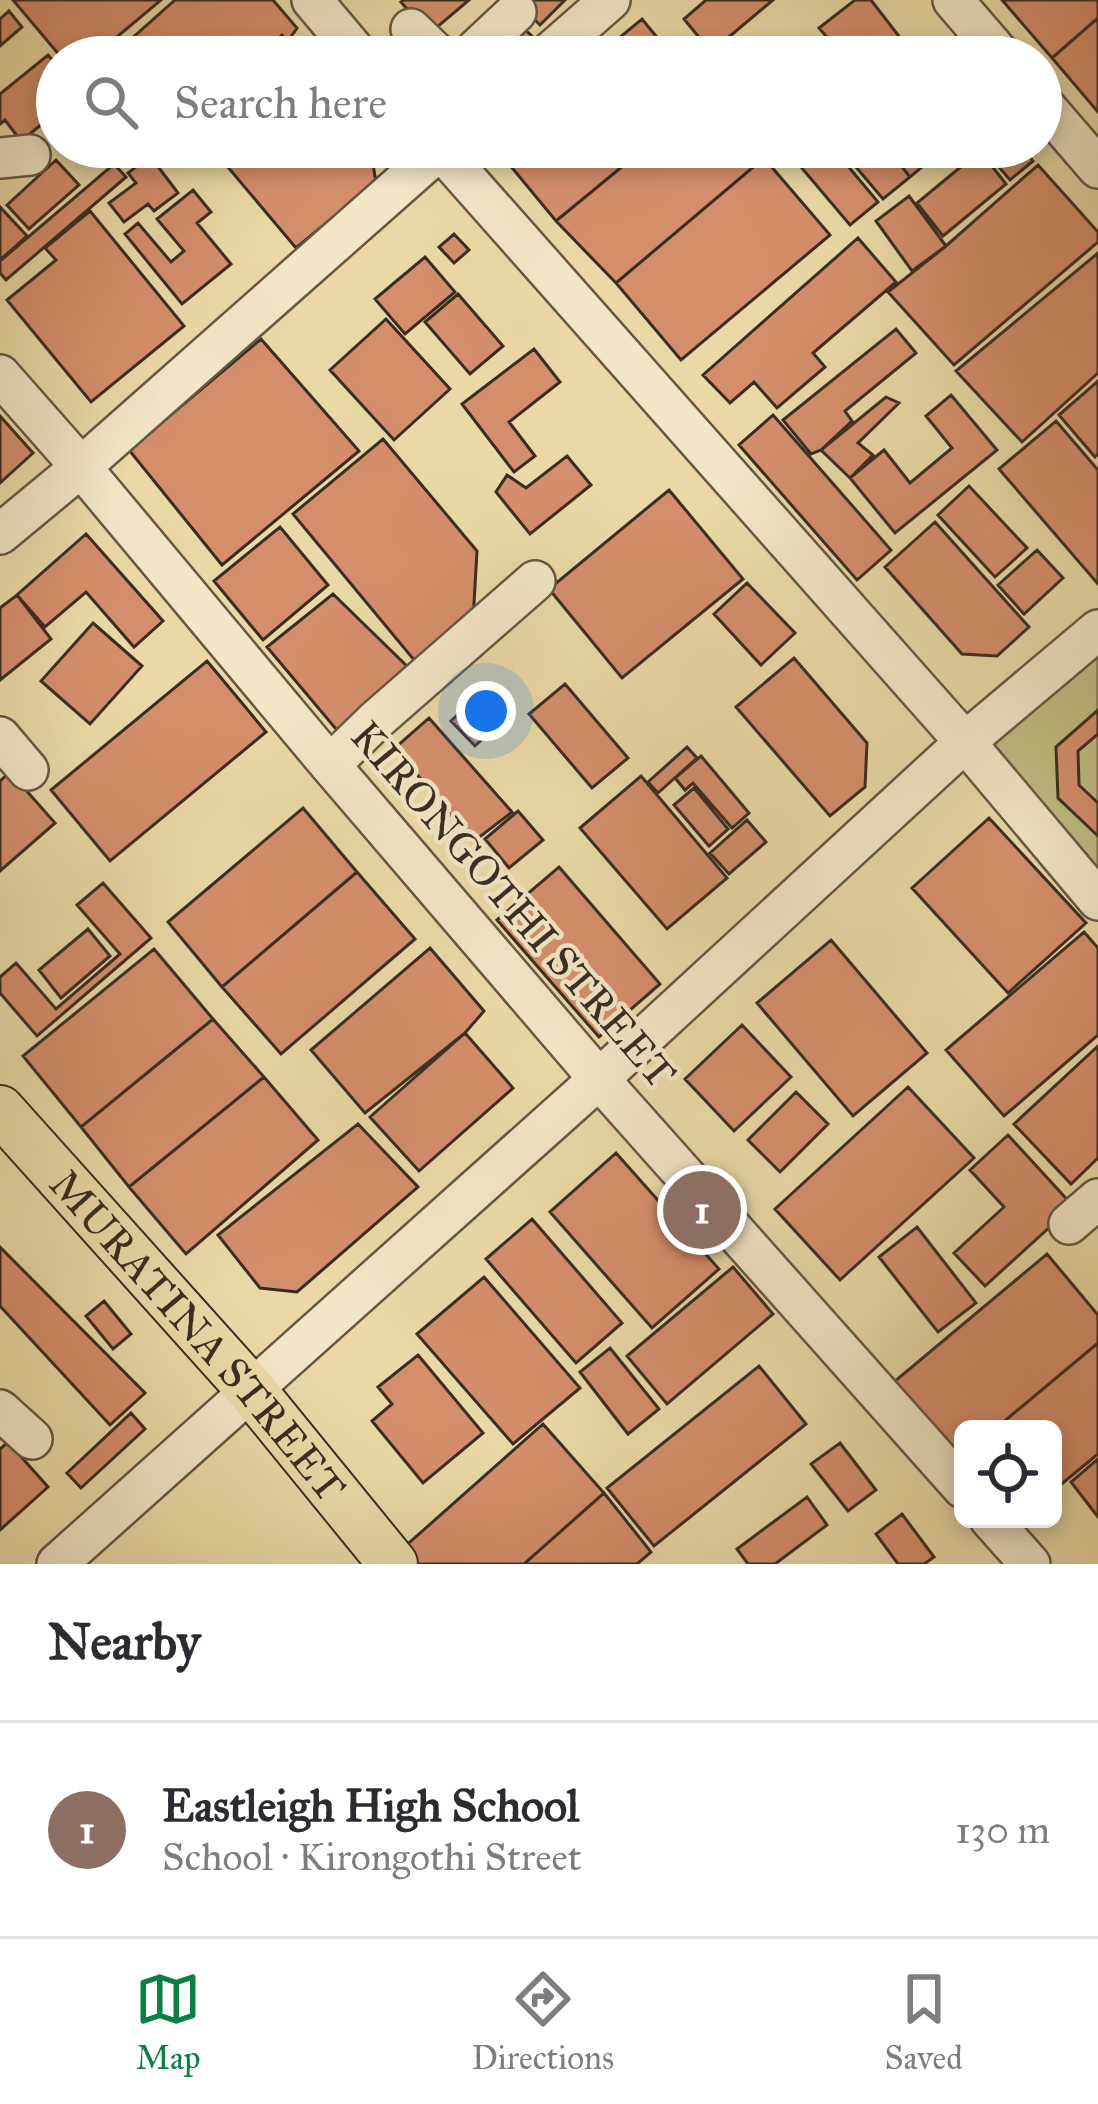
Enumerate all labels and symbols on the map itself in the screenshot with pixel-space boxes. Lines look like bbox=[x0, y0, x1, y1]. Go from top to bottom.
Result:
your location bbox=[456, 681, 516, 741]
street label: KIRONGOTHI STREET bbox=[340, 710, 687, 1099]
street label: MURATINA STREET bbox=[39, 1159, 356, 1512]
pin: 1 bbox=[663, 1165, 741, 1255]

